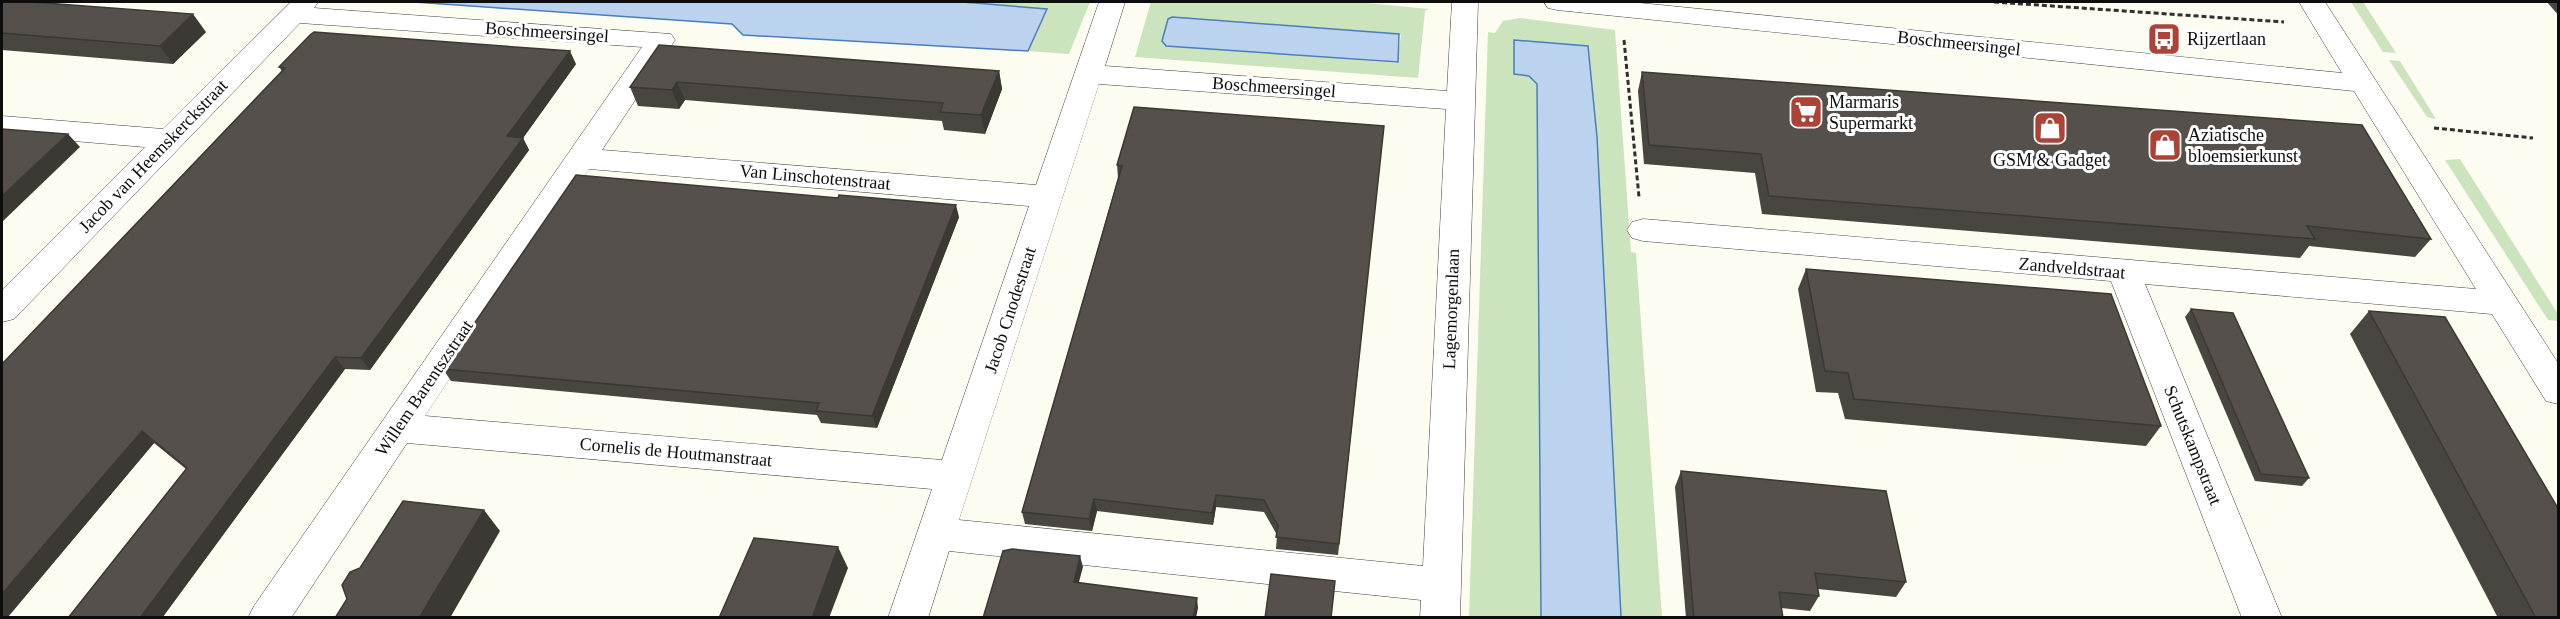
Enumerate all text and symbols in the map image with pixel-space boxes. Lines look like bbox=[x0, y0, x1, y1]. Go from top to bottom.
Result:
street label: Boschmeersingel bbox=[484, 18, 610, 46]
bus stop icon: Rijzertlaan bbox=[2146, 21, 2182, 57]
street label: Boschmeersingel bbox=[1896, 27, 2022, 59]
place label: Rijzertlaan bbox=[2187, 29, 2266, 49]
street label: Boschmeersingel bbox=[1211, 73, 1337, 101]
street label: Jacob van Heemskerckstraat bbox=[75, 75, 231, 237]
place label: Marmaris Supermarkt bbox=[1829, 92, 1913, 133]
supermarket icon: Marmaris Supermarkt bbox=[1788, 94, 1824, 130]
shop icon: GSM & Gadget bbox=[2032, 110, 2068, 146]
place label: Aziatische bloemsierkunst bbox=[2188, 125, 2298, 166]
shop icon: Aziatische bloemsierkunst bbox=[2147, 127, 2183, 163]
place label: GSM & Gadget bbox=[1993, 150, 2107, 170]
street label: Van Linschotenstraat bbox=[739, 160, 891, 194]
street label: Jacob Cnodestraat bbox=[980, 244, 1040, 376]
street label: Lagemorgenlaan bbox=[1439, 248, 1463, 370]
street label: Zandveldstraat bbox=[2018, 253, 2126, 283]
street label: Willem Barentszstraat bbox=[371, 316, 477, 460]
street label: Schutskampstraat bbox=[2160, 382, 2226, 508]
street label: Cornelis de Houtmanstraat bbox=[579, 434, 773, 470]

